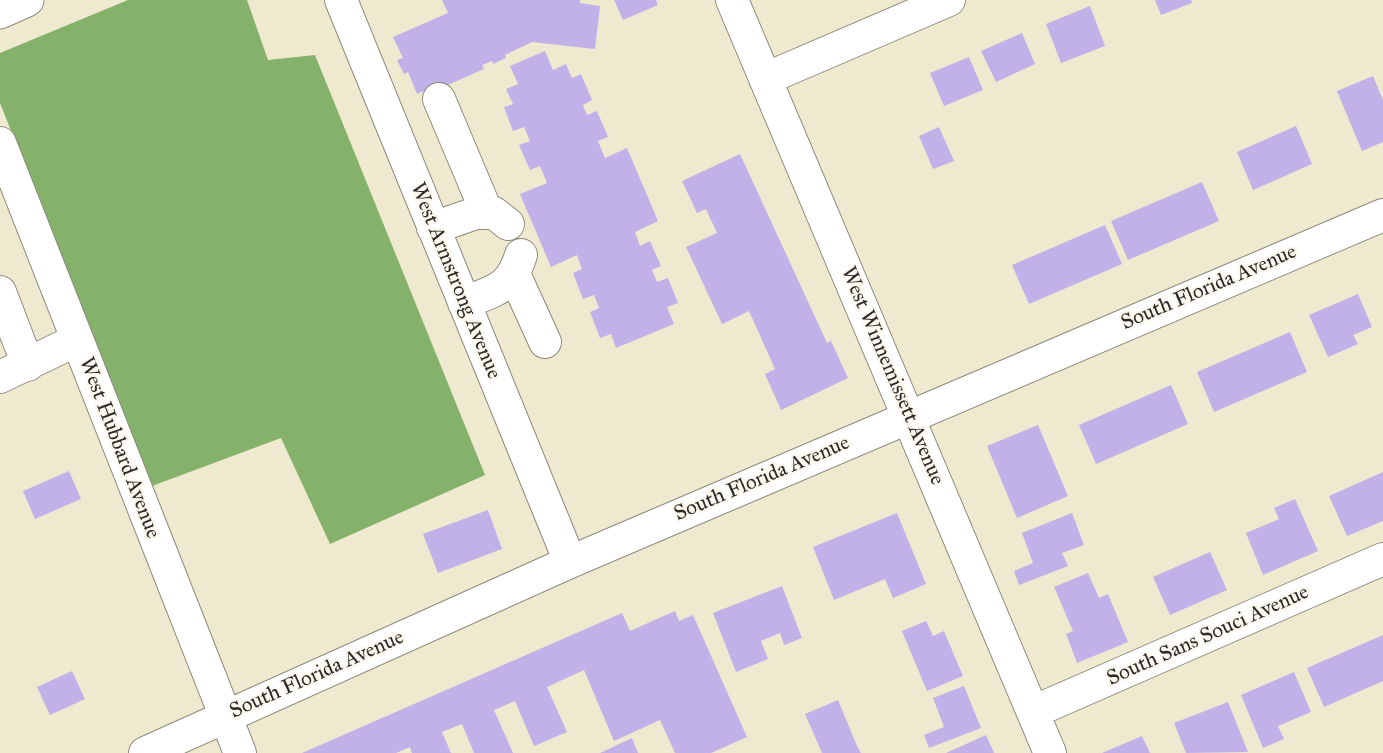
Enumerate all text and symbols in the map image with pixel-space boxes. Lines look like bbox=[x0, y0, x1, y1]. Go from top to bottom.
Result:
street label: West Armstrong Avenue bbox=[404, 179, 506, 383]
street label: South Florida Avenue bbox=[1117, 240, 1301, 336]
street label: West Winnemissett Avenue bbox=[835, 263, 949, 489]
street label: West Hubbard Avenue bbox=[73, 354, 165, 542]
street label: South Florida Avenue bbox=[670, 431, 854, 527]
street label: South Sans Souci Avenue bbox=[1103, 580, 1313, 692]
street label: South Florida Avenue bbox=[226, 625, 408, 725]

